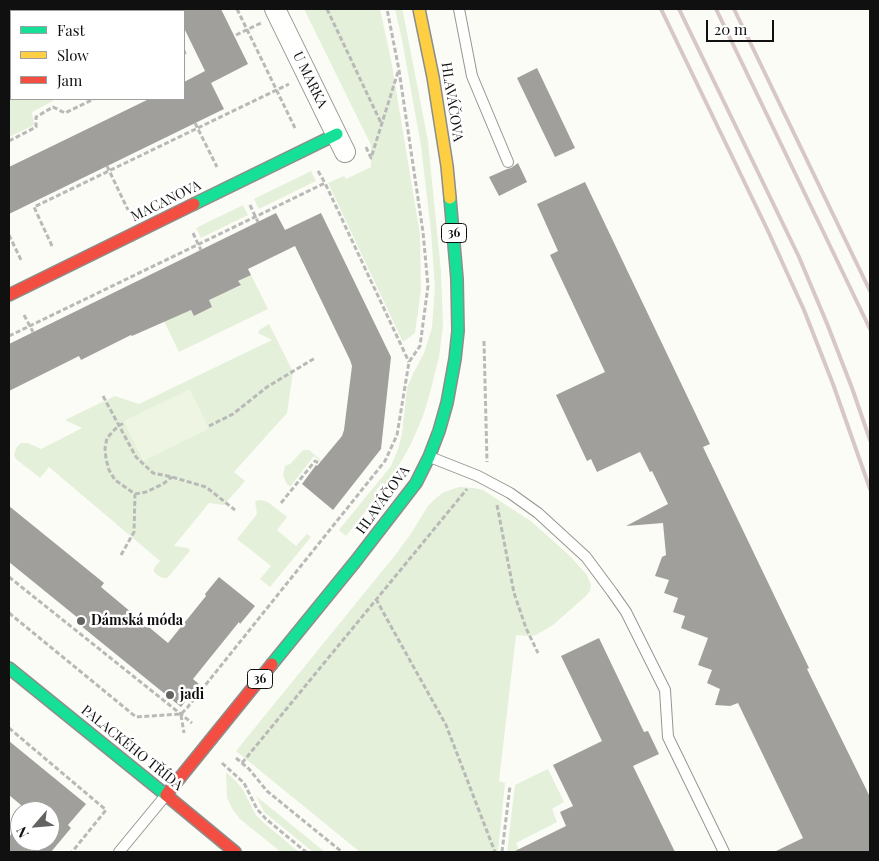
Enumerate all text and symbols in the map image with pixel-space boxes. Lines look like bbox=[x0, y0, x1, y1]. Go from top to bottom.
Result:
legend bbox=[10, 10, 185, 100]
scale bar bbox=[709, 10, 776, 42]
text: 20 m bbox=[714, 19, 747, 39]
text: Fast bbox=[57, 20, 85, 40]
text: Slow bbox=[57, 45, 89, 65]
street label: U MARKA bbox=[289, 49, 331, 111]
street label: HLAVÁČOVA bbox=[437, 61, 467, 143]
text: Jam bbox=[57, 70, 82, 90]
street label: MACANOVA bbox=[128, 177, 204, 225]
road number: 36 bbox=[442, 224, 466, 242]
street label: HLAVÁČOVA bbox=[353, 463, 413, 537]
place label: Dámská móda bbox=[91, 613, 183, 629]
marker: Dámská móda bbox=[75, 615, 87, 627]
road number: 36 bbox=[248, 670, 272, 689]
place label: jadi bbox=[180, 687, 204, 703]
marker: jadi bbox=[164, 689, 176, 701]
street label: PALACKÉHO TŘÍDA bbox=[78, 702, 186, 794]
north arrow bbox=[10, 801, 60, 851]
text: N bbox=[11, 824, 33, 841]

